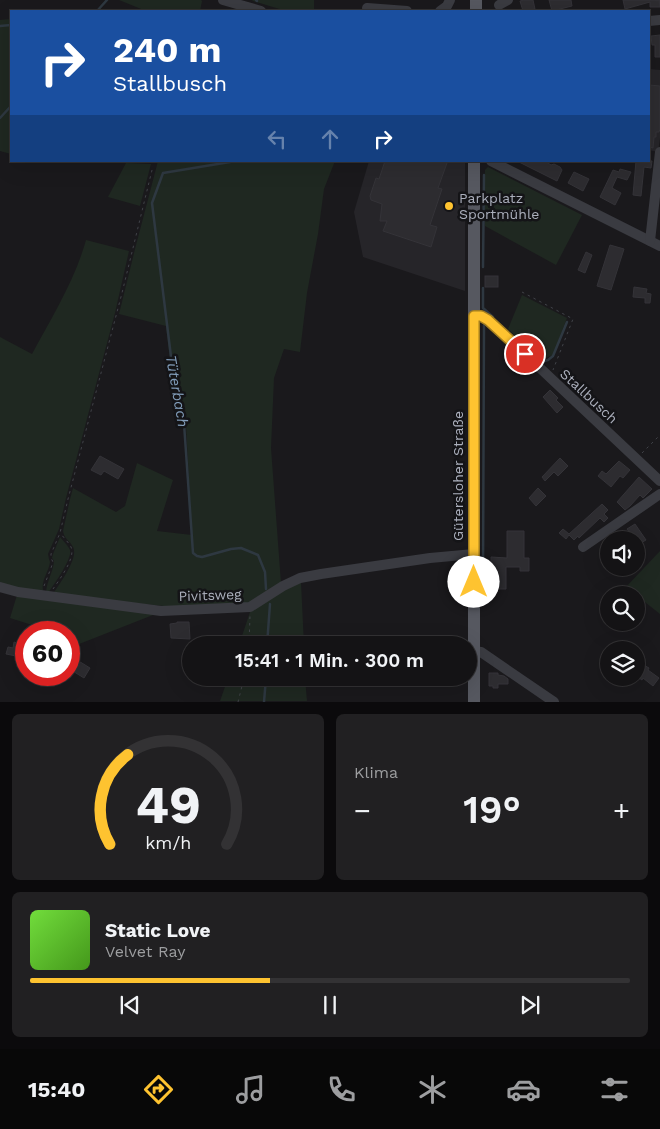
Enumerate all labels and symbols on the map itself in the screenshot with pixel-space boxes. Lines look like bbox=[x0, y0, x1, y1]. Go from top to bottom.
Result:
place label: Parkplatz Sportmühle bbox=[459, 190, 539, 222]
marker: Parkplatz Sportmühle bbox=[443, 200, 455, 212]
pin bbox=[504, 333, 546, 375]
water label: Tüterbach bbox=[162, 354, 192, 428]
street label: Stallbusch bbox=[557, 365, 621, 427]
street label: Gütersloher Straße bbox=[450, 411, 466, 541]
position arrow bbox=[447, 555, 499, 607]
street label: Pivitsweg bbox=[178, 586, 242, 604]
speed limit sign: 60 bbox=[15, 621, 80, 686]

